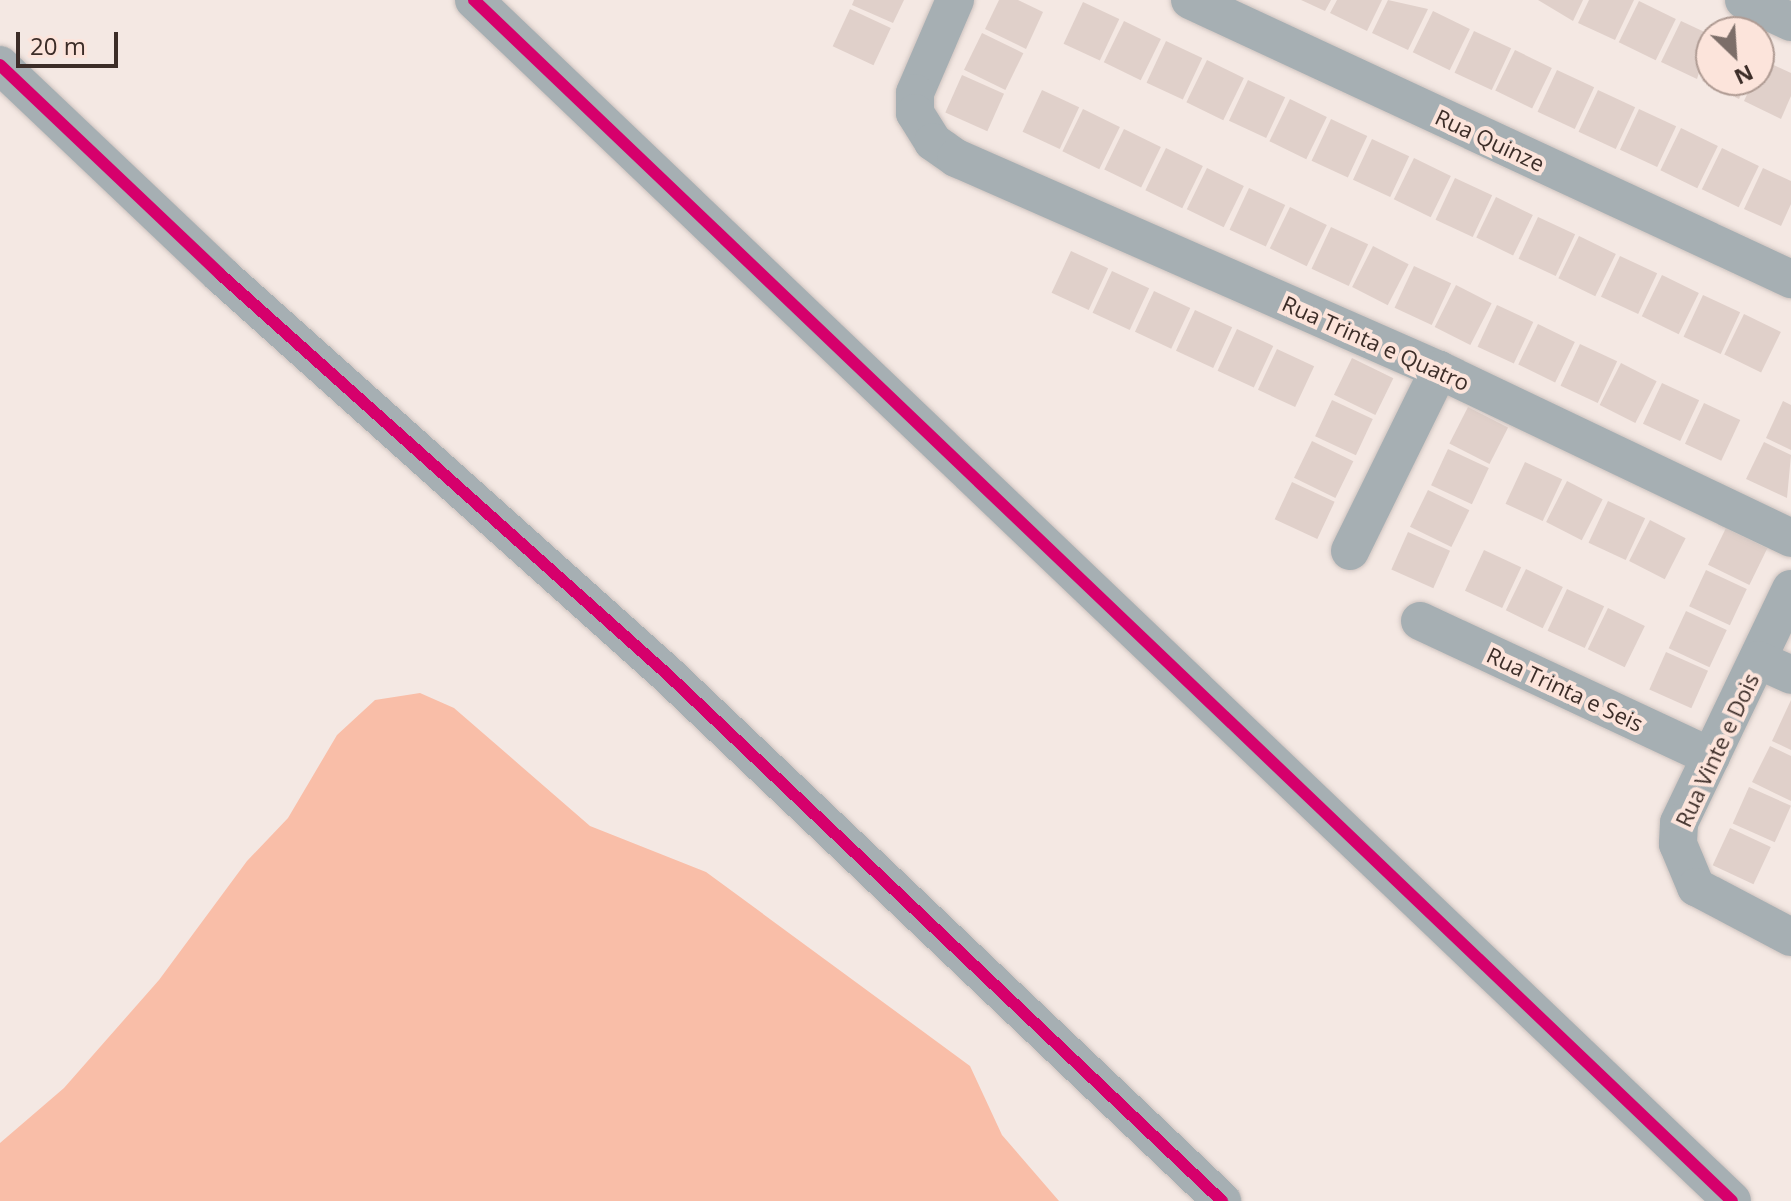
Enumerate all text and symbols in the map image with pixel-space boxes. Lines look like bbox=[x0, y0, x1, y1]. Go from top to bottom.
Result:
scale bar bbox=[20, 16, 122, 66]
north arrow bbox=[1695, 16, 1775, 96]
text: 20 m bbox=[30, 29, 86, 62]
text: N bbox=[1730, 59, 1759, 93]
street label: Rua Quinze bbox=[1431, 103, 1549, 177]
street label: Rua Trinta e Quatro bbox=[1278, 290, 1474, 396]
street label: Rua Trinta e Seis bbox=[1483, 641, 1647, 737]
street label: Rua Vinte e Dois bbox=[1670, 669, 1764, 831]

